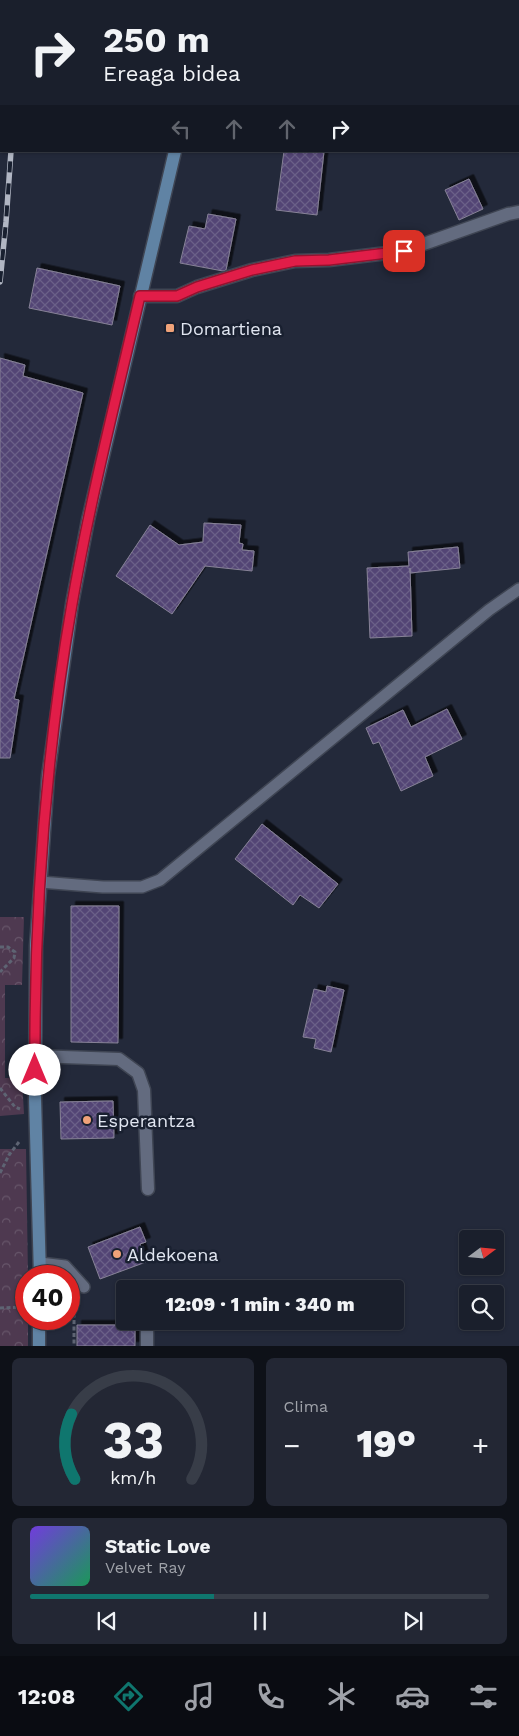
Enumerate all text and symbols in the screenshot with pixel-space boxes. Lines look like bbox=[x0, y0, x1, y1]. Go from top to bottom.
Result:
text: 250 m bbox=[103, 19, 210, 61]
icon: right bbox=[20, 20, 85, 85]
text: Ereaga bidea bbox=[103, 61, 241, 86]
icon: left bbox=[167, 115, 195, 143]
icon: ahead bbox=[220, 115, 248, 143]
icon: ahead bbox=[273, 115, 301, 143]
icon: right bbox=[326, 115, 354, 143]
pin bbox=[383, 230, 425, 272]
icon: arrive bbox=[390, 237, 418, 265]
place label: Domartiena bbox=[180, 318, 282, 339]
marker: Domartiena bbox=[164, 322, 176, 334]
position arrow bbox=[8, 1043, 60, 1095]
place label: Esperantza bbox=[97, 1110, 195, 1131]
marker: Esperantza bbox=[81, 1114, 93, 1126]
north arrow bbox=[459, 1230, 504, 1275]
map controls bbox=[459, 1230, 504, 1330]
place label: Aldekoena bbox=[127, 1244, 218, 1265]
marker: Aldekoena bbox=[111, 1248, 123, 1260]
speed limit sign: 40 bbox=[15, 1265, 80, 1330]
button: search bbox=[459, 1285, 504, 1330]
text: 12:09 · 1 min · 340 m bbox=[166, 1293, 354, 1316]
text: Clima bbox=[284, 1397, 328, 1416]
text: 33 bbox=[102, 1410, 164, 1471]
text: 19° bbox=[356, 1422, 416, 1466]
text: − bbox=[284, 1429, 300, 1462]
text: + bbox=[472, 1429, 489, 1462]
text: km/h bbox=[110, 1467, 156, 1488]
text: Static Love bbox=[105, 1535, 210, 1558]
text: Velvet Ray bbox=[105, 1558, 185, 1577]
icon: previous bbox=[93, 1607, 121, 1635]
icon: pause bbox=[246, 1607, 274, 1635]
icon: next bbox=[399, 1607, 427, 1635]
icon: directions bbox=[111, 1679, 146, 1714]
icon: music bbox=[182, 1679, 217, 1714]
icon: phone bbox=[253, 1679, 288, 1714]
icon: climate bbox=[324, 1679, 359, 1714]
icon: car bbox=[395, 1679, 430, 1714]
icon: filters bbox=[466, 1679, 501, 1714]
text: 12:08 bbox=[18, 1684, 75, 1709]

